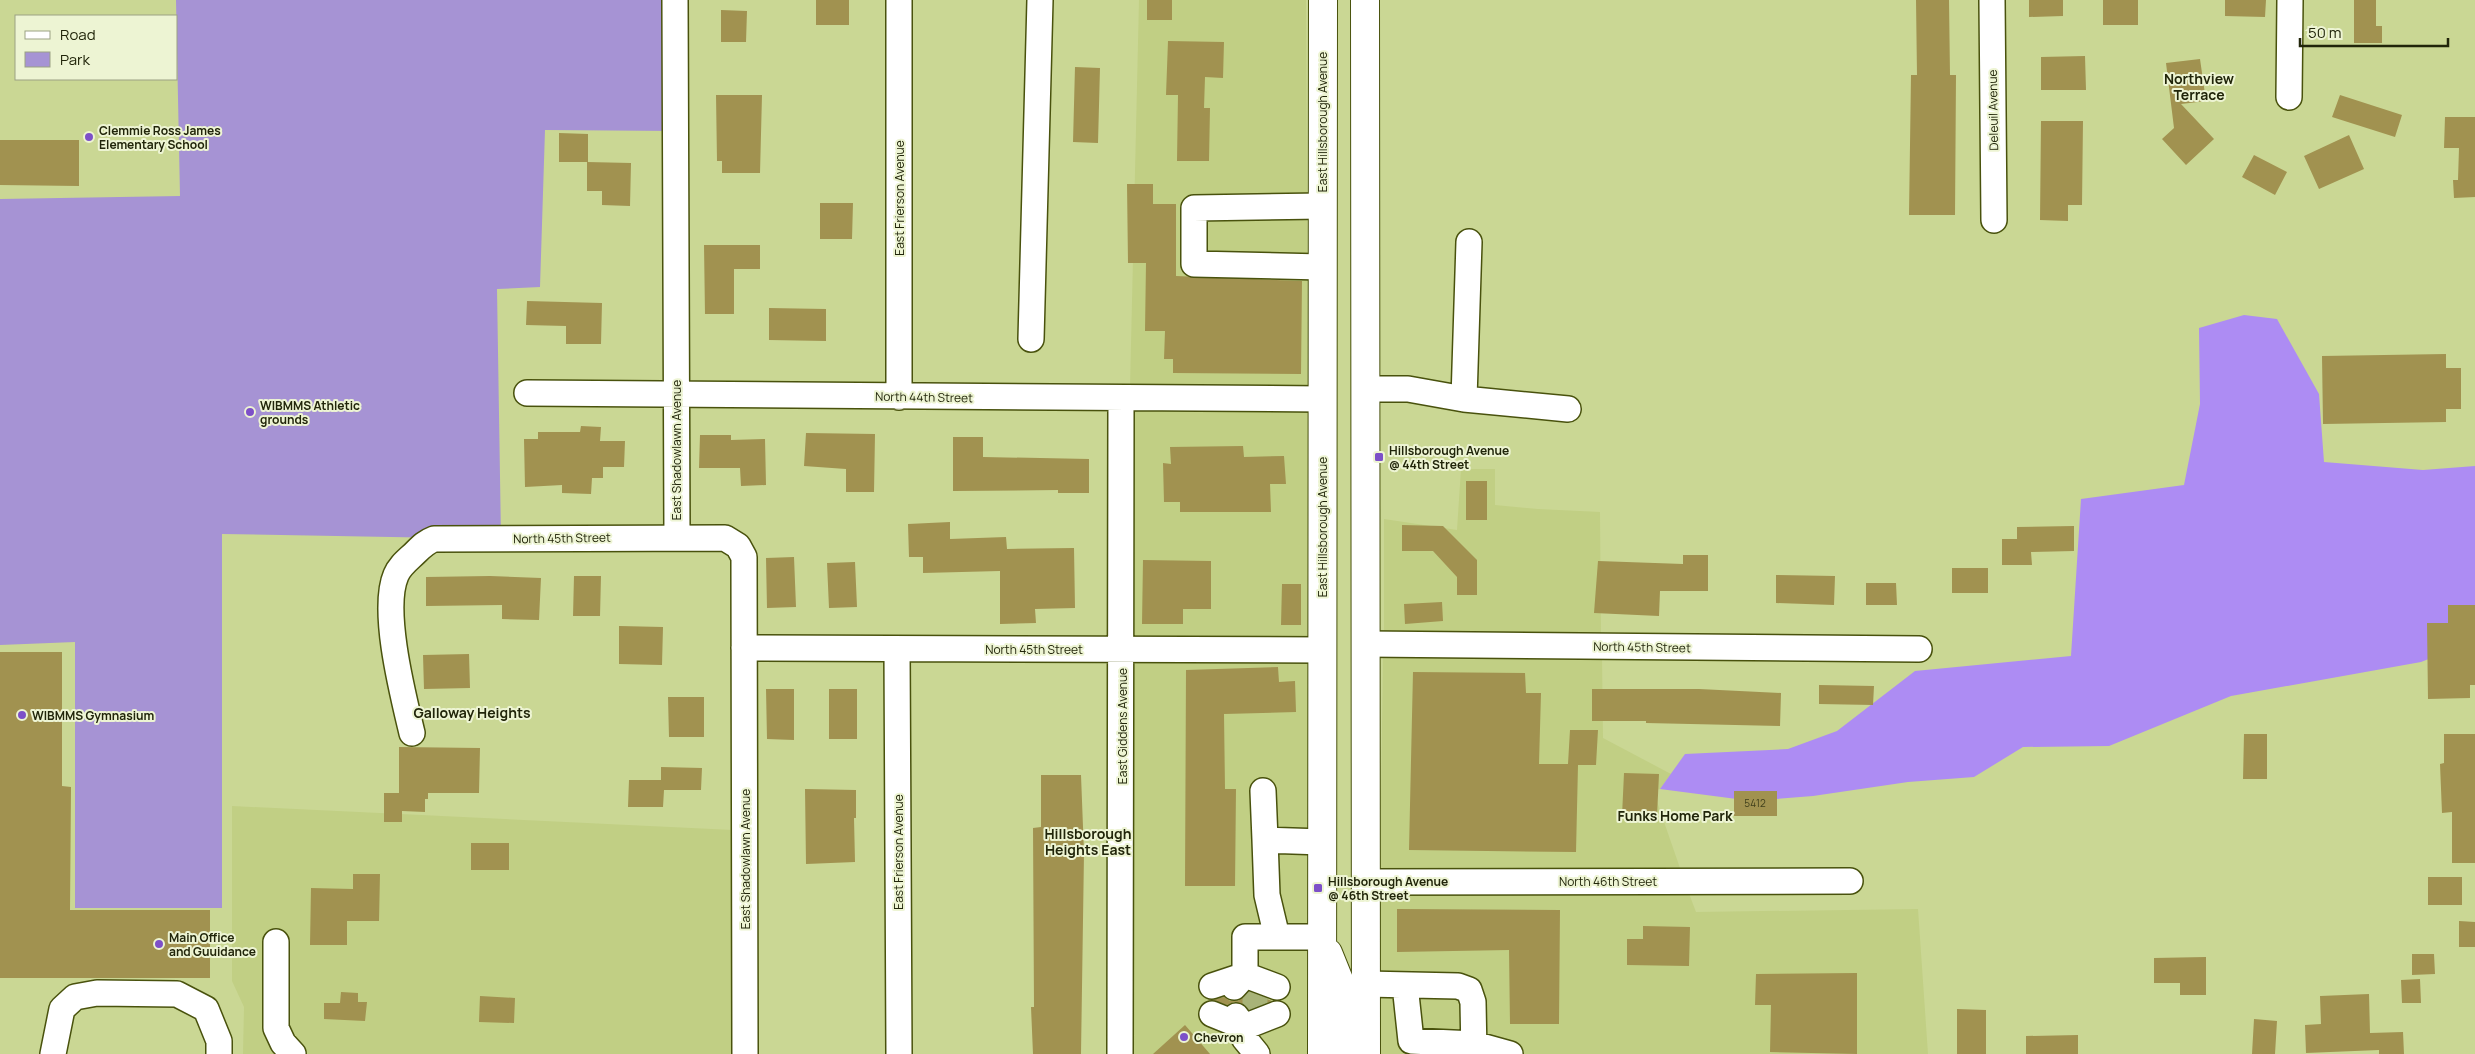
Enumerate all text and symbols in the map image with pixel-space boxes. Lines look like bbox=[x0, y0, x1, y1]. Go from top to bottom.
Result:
legend bbox=[15, 15, 178, 80]
scale bar bbox=[2300, 15, 2448, 47]
text: 50 m bbox=[2308, 22, 2342, 43]
text: Road bbox=[60, 24, 96, 45]
text: Park bbox=[60, 49, 90, 70]
street label: East Hillsborough Avenue bbox=[1314, 52, 1331, 192]
street label: Deleuil Avenue bbox=[1984, 69, 2002, 151]
district label: Northview Terrace bbox=[2164, 69, 2234, 104]
place label: Clemmie Ross James Elementary School bbox=[99, 122, 221, 153]
marker: Clemmie Ross James Elementary School bbox=[83, 131, 95, 143]
street label: East Frierson Avenue bbox=[891, 140, 908, 256]
street label: East Shadowlawn Avenue bbox=[668, 380, 685, 520]
street label: North 44th Street bbox=[875, 388, 973, 406]
place label: WIBMMS Athletic grounds bbox=[260, 397, 360, 428]
marker: WIBMMS Athletic grounds bbox=[244, 406, 256, 418]
place label: Hillsborough Avenue @ 44th Street bbox=[1389, 442, 1509, 473]
marker: Hillsborough Avenue @ 44th Street bbox=[1373, 451, 1385, 463]
street label: East Hillsborough Avenue bbox=[1314, 457, 1331, 597]
street label: North 45th Street bbox=[513, 529, 611, 547]
street label: North 45th Street bbox=[1593, 638, 1691, 656]
street label: North 45th Street bbox=[985, 641, 1083, 658]
street label: East Giddens Avenue bbox=[1114, 668, 1131, 784]
district label: Galloway Heights bbox=[413, 703, 531, 722]
place label: WIBMMS Gymnasium bbox=[32, 707, 155, 724]
marker: WIBMMS Gymnasium bbox=[16, 709, 28, 721]
street label: East Shadowlawn Avenue bbox=[737, 789, 754, 929]
street label: East Frierson Avenue bbox=[890, 794, 907, 910]
house number: 5412 bbox=[1744, 796, 1766, 810]
district label: Funks Home Park bbox=[1617, 806, 1733, 825]
district label: Hillsborough Heights East bbox=[1045, 824, 1131, 859]
place label: Hillsborough Avenue @ 46th Street bbox=[1328, 873, 1448, 904]
street label: North 46th Street bbox=[1559, 873, 1657, 890]
marker: Hillsborough Avenue @ 46th Street bbox=[1312, 882, 1324, 894]
place label: Main Office and Guuidance bbox=[169, 929, 256, 960]
marker: Main Office and Guuidance bbox=[153, 938, 165, 950]
place label: Chevron bbox=[1194, 1029, 1244, 1046]
marker: Chevron bbox=[1178, 1031, 1190, 1043]

